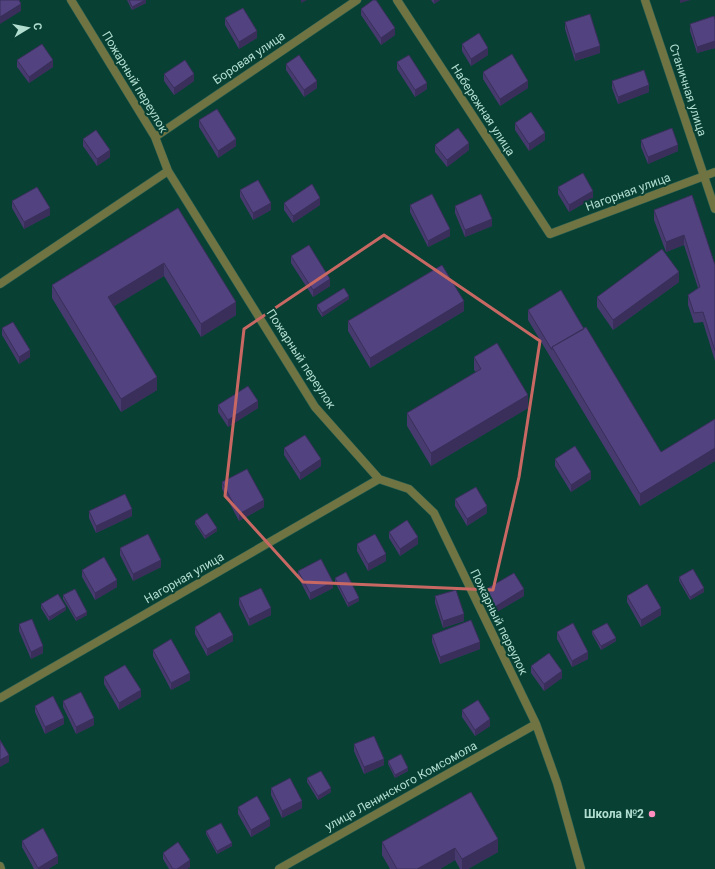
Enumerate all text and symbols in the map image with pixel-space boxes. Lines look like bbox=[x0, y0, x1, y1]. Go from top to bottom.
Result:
north arrow bbox=[8, 8, 48, 48]
text: С bbox=[30, 22, 44, 31]
street label: Пожарный переулок bbox=[99, 29, 171, 136]
street label: Боровая улица bbox=[210, 29, 288, 87]
street label: Станичная улица bbox=[666, 42, 710, 138]
street label: Набережная улица bbox=[448, 62, 518, 158]
street label: Нагорная улица bbox=[584, 170, 672, 214]
street label: Пожарный переулок bbox=[264, 307, 339, 412]
street label: Нагорная улица bbox=[142, 550, 226, 606]
street label: Пожарный переулок bbox=[467, 567, 531, 678]
street label: улица Ленинского Комсомола bbox=[323, 738, 479, 834]
place label: Школа №2 bbox=[584, 807, 644, 821]
marker: Школа №2 bbox=[647, 809, 657, 819]

